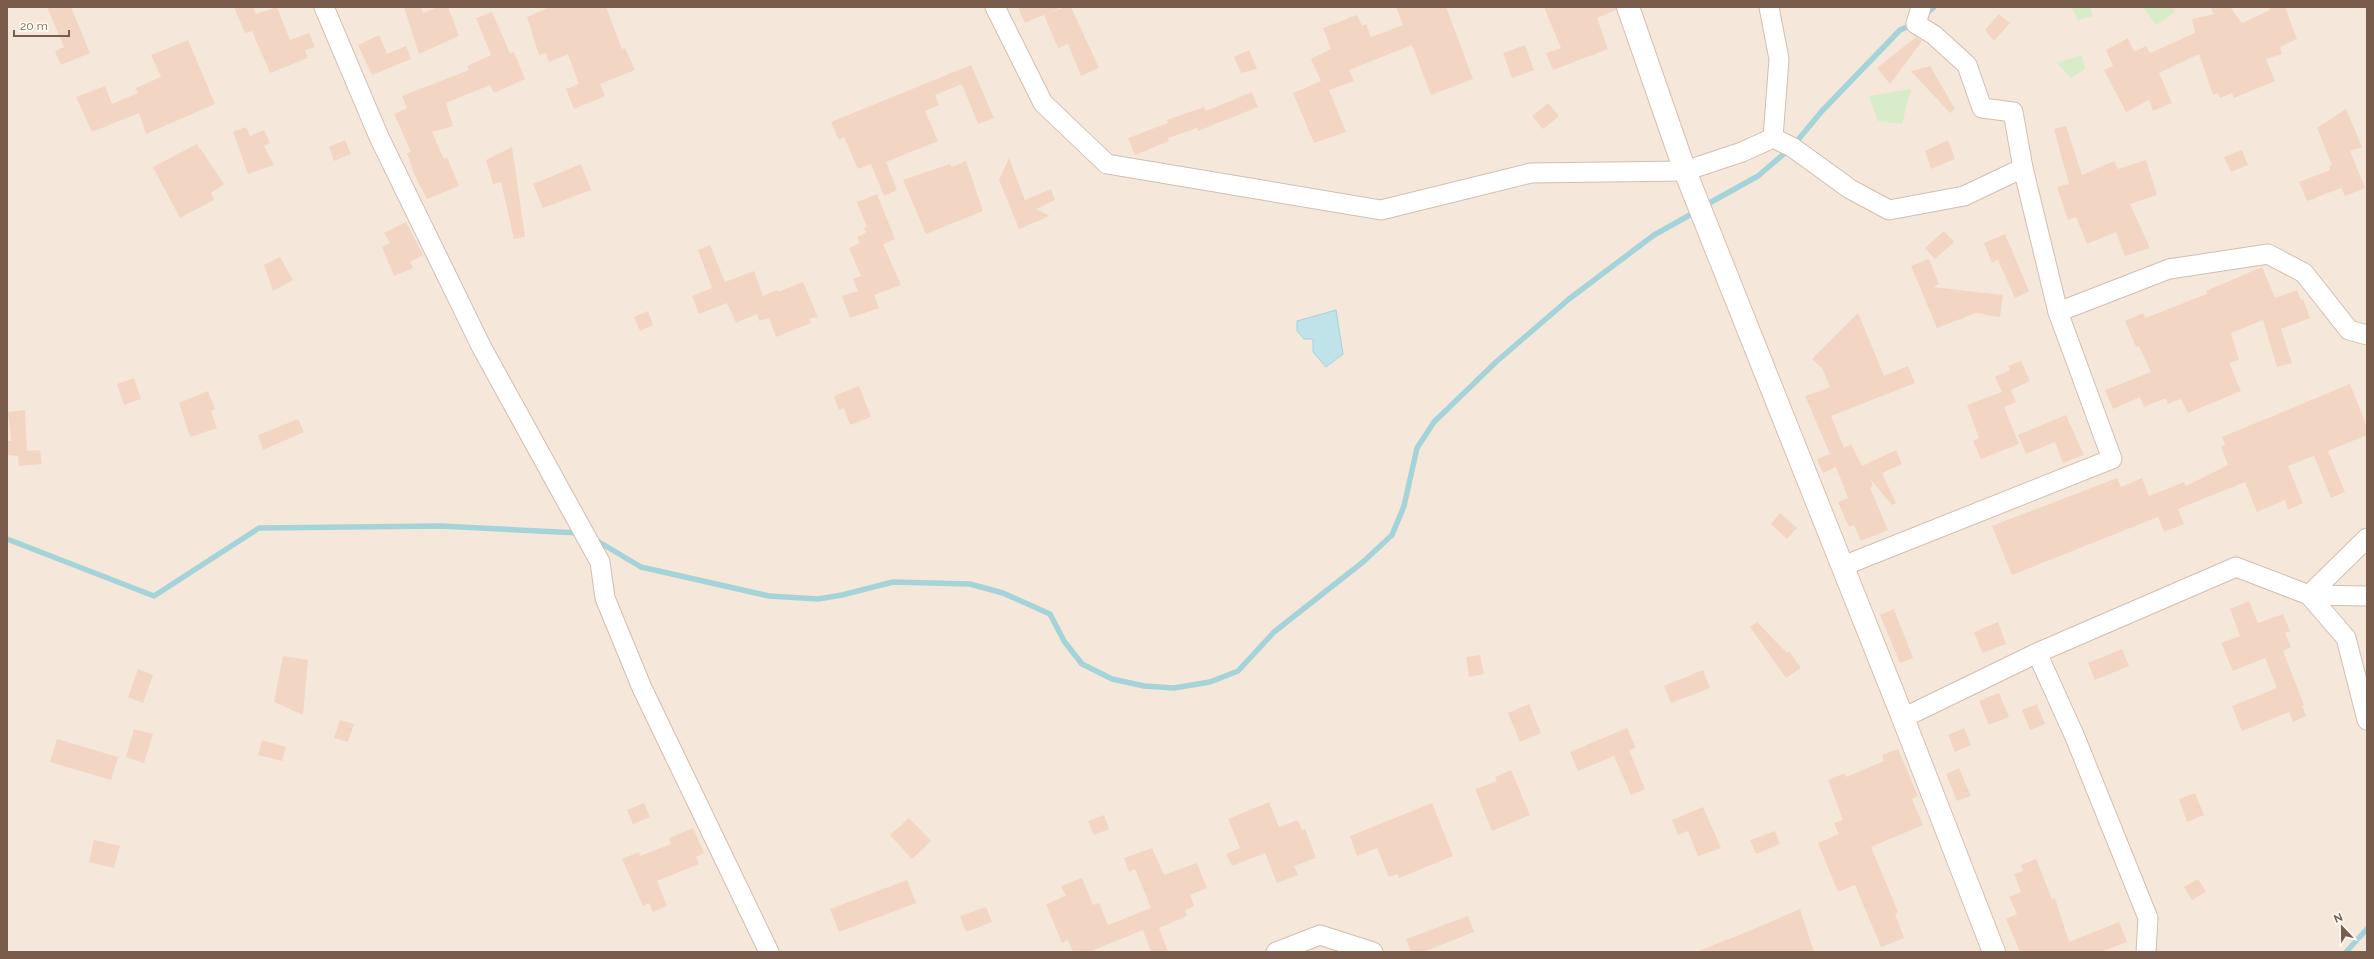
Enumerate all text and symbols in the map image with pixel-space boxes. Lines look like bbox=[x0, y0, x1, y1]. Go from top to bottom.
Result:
scale bar bbox=[14, 12, 69, 38]
text: 20 m bbox=[20, 19, 48, 33]
north arrow bbox=[2322, 907, 2362, 947]
text: N bbox=[2332, 911, 2345, 926]

